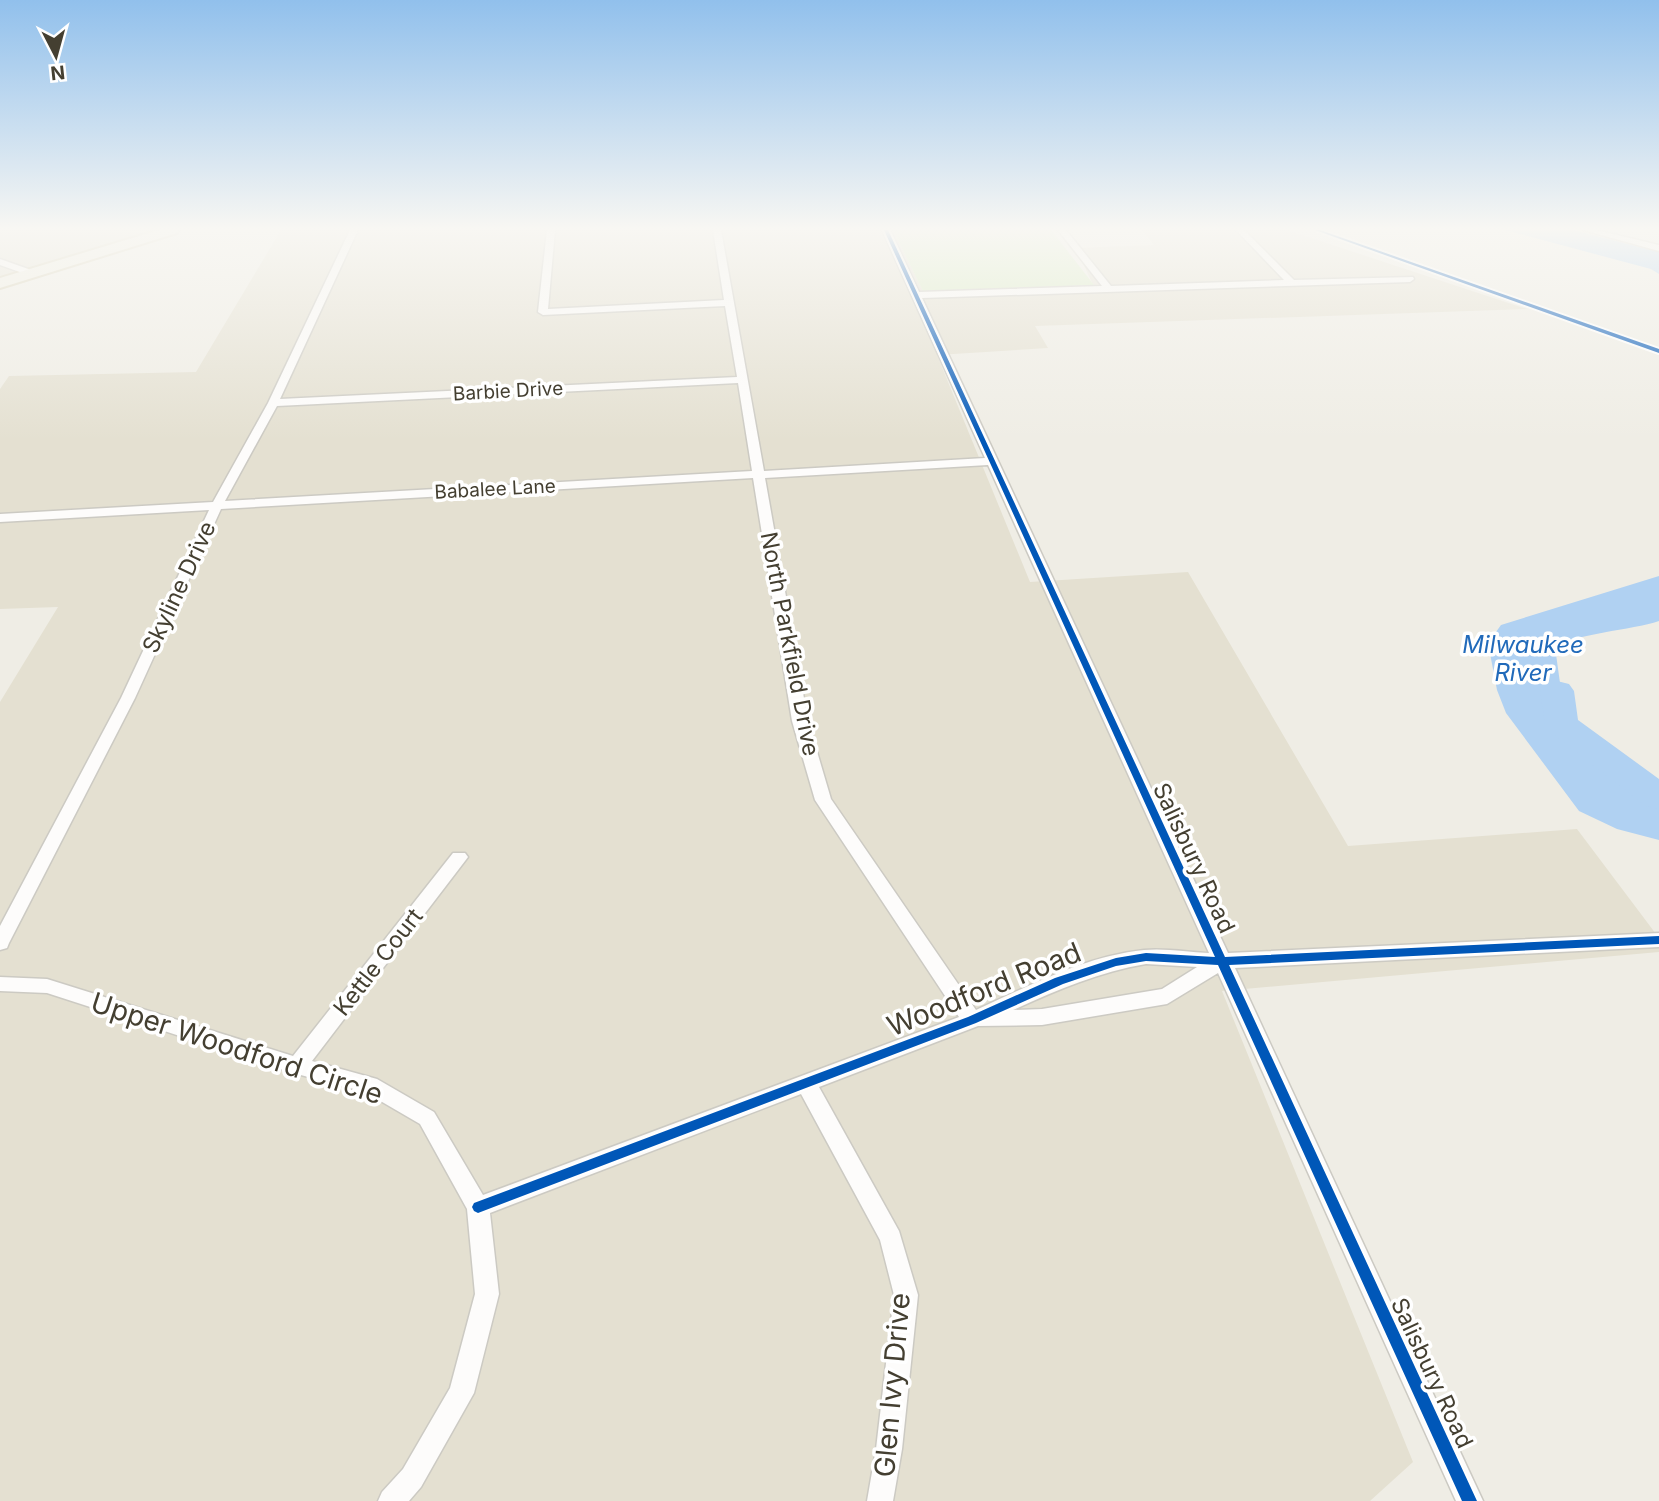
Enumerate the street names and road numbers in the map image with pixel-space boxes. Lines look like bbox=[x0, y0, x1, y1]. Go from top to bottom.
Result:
street label: Barbie Drive bbox=[452, 377, 564, 405]
street label: Babalee Lane bbox=[434, 474, 556, 504]
street label: Skyline Drive bbox=[136, 517, 222, 657]
street label: North Parkfield Drive bbox=[755, 530, 825, 758]
street label: Salisbury Road bbox=[1147, 778, 1241, 938]
street label: Kettle Court bbox=[327, 902, 429, 1021]
street label: Woodford Road bbox=[882, 935, 1086, 1043]
street label: Upper Woodford Circle bbox=[87, 985, 387, 1111]
street label: Glen Ivy Drive bbox=[867, 1291, 917, 1479]
street label: Salisbury Road bbox=[1385, 1293, 1479, 1453]

